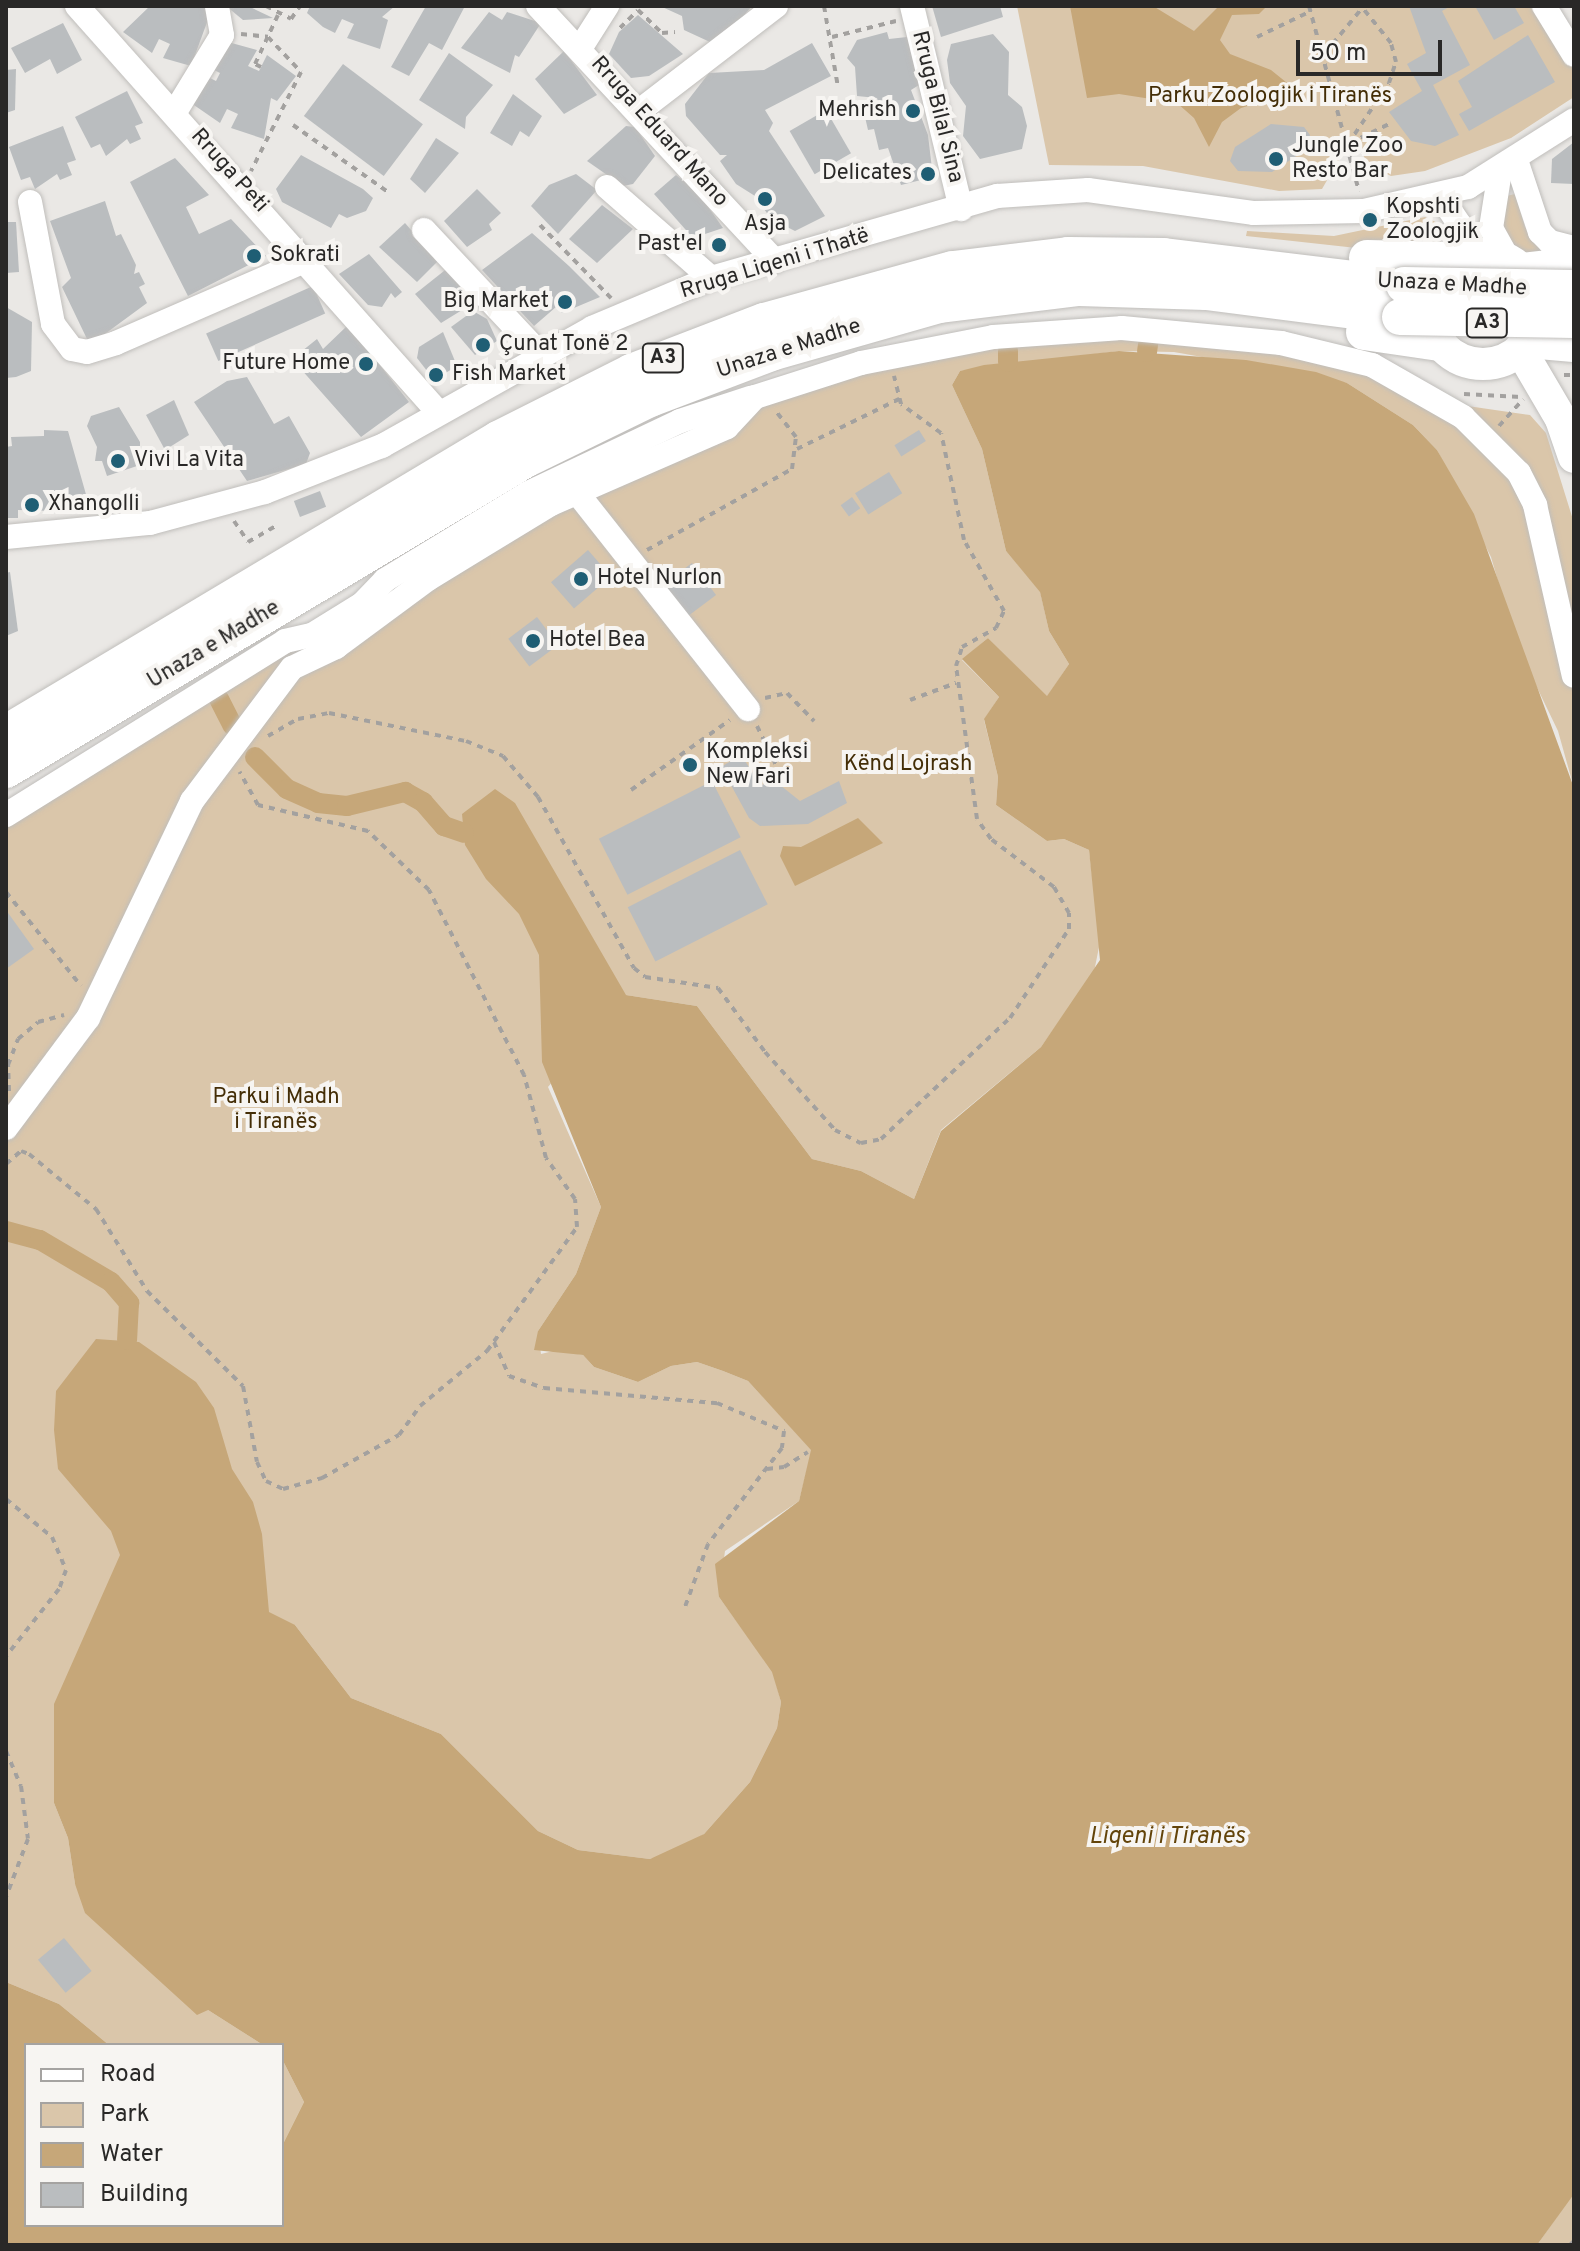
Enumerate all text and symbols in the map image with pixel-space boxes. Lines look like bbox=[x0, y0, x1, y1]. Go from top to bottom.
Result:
scale bar bbox=[1300, 24, 1446, 74]
street label: Rruga Bilal Sina bbox=[905, 28, 969, 186]
text: 50 m bbox=[1310, 39, 1366, 69]
street label: Rruga Eduard Mano bbox=[585, 51, 733, 213]
park label: Parku Zoologjik i Tiranës bbox=[1147, 84, 1393, 110]
place label: Mehrish bbox=[818, 98, 897, 124]
marker: Mehrish bbox=[904, 102, 922, 120]
street label: Rruga Peti bbox=[185, 124, 273, 218]
place label: Jungle Zoo Resto Bar bbox=[1292, 133, 1403, 184]
marker: Jungle Zoo Resto Bar bbox=[1267, 150, 1285, 168]
place label: Delicates bbox=[822, 161, 912, 187]
marker: Delicates bbox=[919, 165, 937, 183]
marker: Asja bbox=[756, 190, 774, 208]
place label: Kopshti Zoologjik bbox=[1386, 194, 1479, 246]
marker: Kopshti Zoologjik bbox=[1361, 211, 1379, 229]
place label: Asja bbox=[744, 212, 786, 238]
street label: Rruga Liqeni i Thatë bbox=[677, 223, 873, 305]
place label: Past'el bbox=[637, 232, 703, 258]
marker: Past'el bbox=[710, 236, 728, 254]
place label: Sokrati bbox=[270, 243, 340, 269]
marker: Sokrati bbox=[245, 247, 263, 265]
street label: Unaza e Madhe bbox=[1376, 268, 1528, 302]
place label: Big Market bbox=[443, 289, 549, 315]
marker: Big Market bbox=[556, 293, 574, 311]
road number: A3 bbox=[1465, 307, 1509, 339]
street label: Unaza e Madhe bbox=[714, 313, 864, 385]
place label: Çunat Tonë 2 bbox=[499, 332, 629, 358]
marker: Çunat Tonë 2 bbox=[474, 336, 492, 354]
road number: A3 bbox=[641, 342, 685, 374]
place label: Future Home bbox=[222, 351, 350, 377]
marker: Future Home bbox=[357, 355, 375, 373]
place label: Fish Market bbox=[452, 362, 566, 388]
marker: Fish Market bbox=[427, 366, 445, 384]
place label: Vivi La Vita bbox=[134, 448, 245, 474]
marker: Vivi La Vita bbox=[109, 452, 127, 470]
place label: Xhangolli bbox=[48, 492, 140, 518]
marker: Xhangolli bbox=[23, 496, 41, 514]
place label: Hotel Nurlon bbox=[597, 566, 722, 592]
marker: Hotel Nurlon bbox=[572, 570, 590, 588]
street label: Unaza e Madhe bbox=[143, 595, 285, 695]
place label: Hotel Bea bbox=[549, 628, 645, 654]
marker: Hotel Bea bbox=[524, 632, 542, 650]
place label: Kompleksi New Fari bbox=[706, 739, 808, 790]
park label: Kënd Lojrash bbox=[844, 752, 972, 778]
marker: Kompleksi New Fari bbox=[681, 756, 699, 774]
park label: Parku i Madh i Tiranës bbox=[212, 1084, 340, 1136]
water label: Liqeni i Tiranës bbox=[1088, 1824, 1246, 1852]
legend bbox=[24, 2043, 284, 2227]
text: Road bbox=[100, 2060, 156, 2090]
text: Park bbox=[100, 2100, 150, 2130]
text: Water bbox=[100, 2140, 163, 2170]
text: Building bbox=[100, 2180, 189, 2210]

